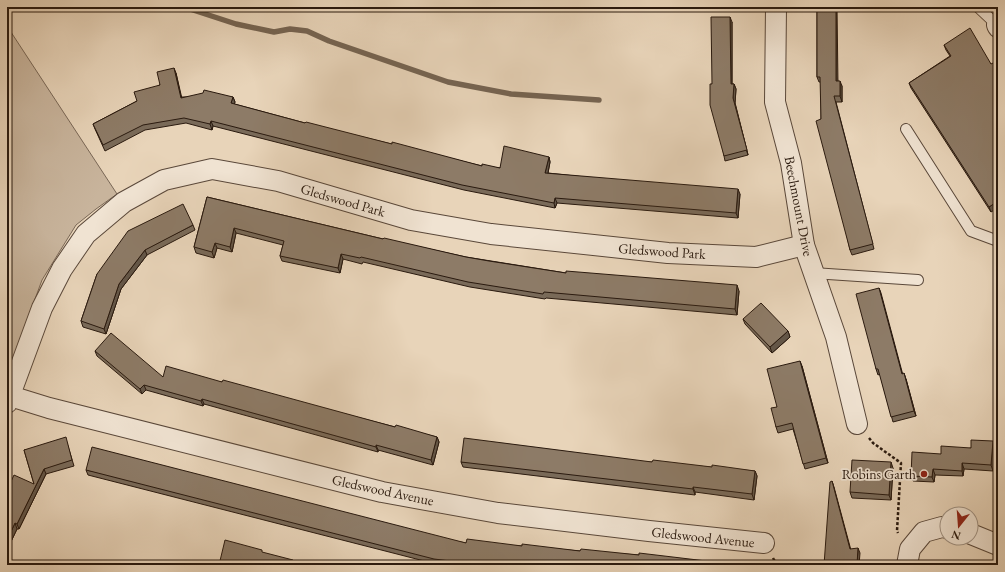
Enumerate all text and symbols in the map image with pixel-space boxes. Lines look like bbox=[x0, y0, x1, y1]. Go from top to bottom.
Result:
street label: Beechmount Drive bbox=[780, 154, 818, 258]
street label: Gledswood Park bbox=[299, 179, 388, 221]
street label: Gledswood Park bbox=[618, 239, 707, 263]
place label: Robins Garth bbox=[842, 465, 916, 483]
marker: Robins Garth bbox=[919, 469, 929, 479]
street label: Gledswood Avenue bbox=[330, 470, 436, 510]
north arrow bbox=[939, 506, 979, 546]
street label: Gledswood Avenue bbox=[651, 523, 756, 551]
text: N bbox=[950, 528, 962, 544]

